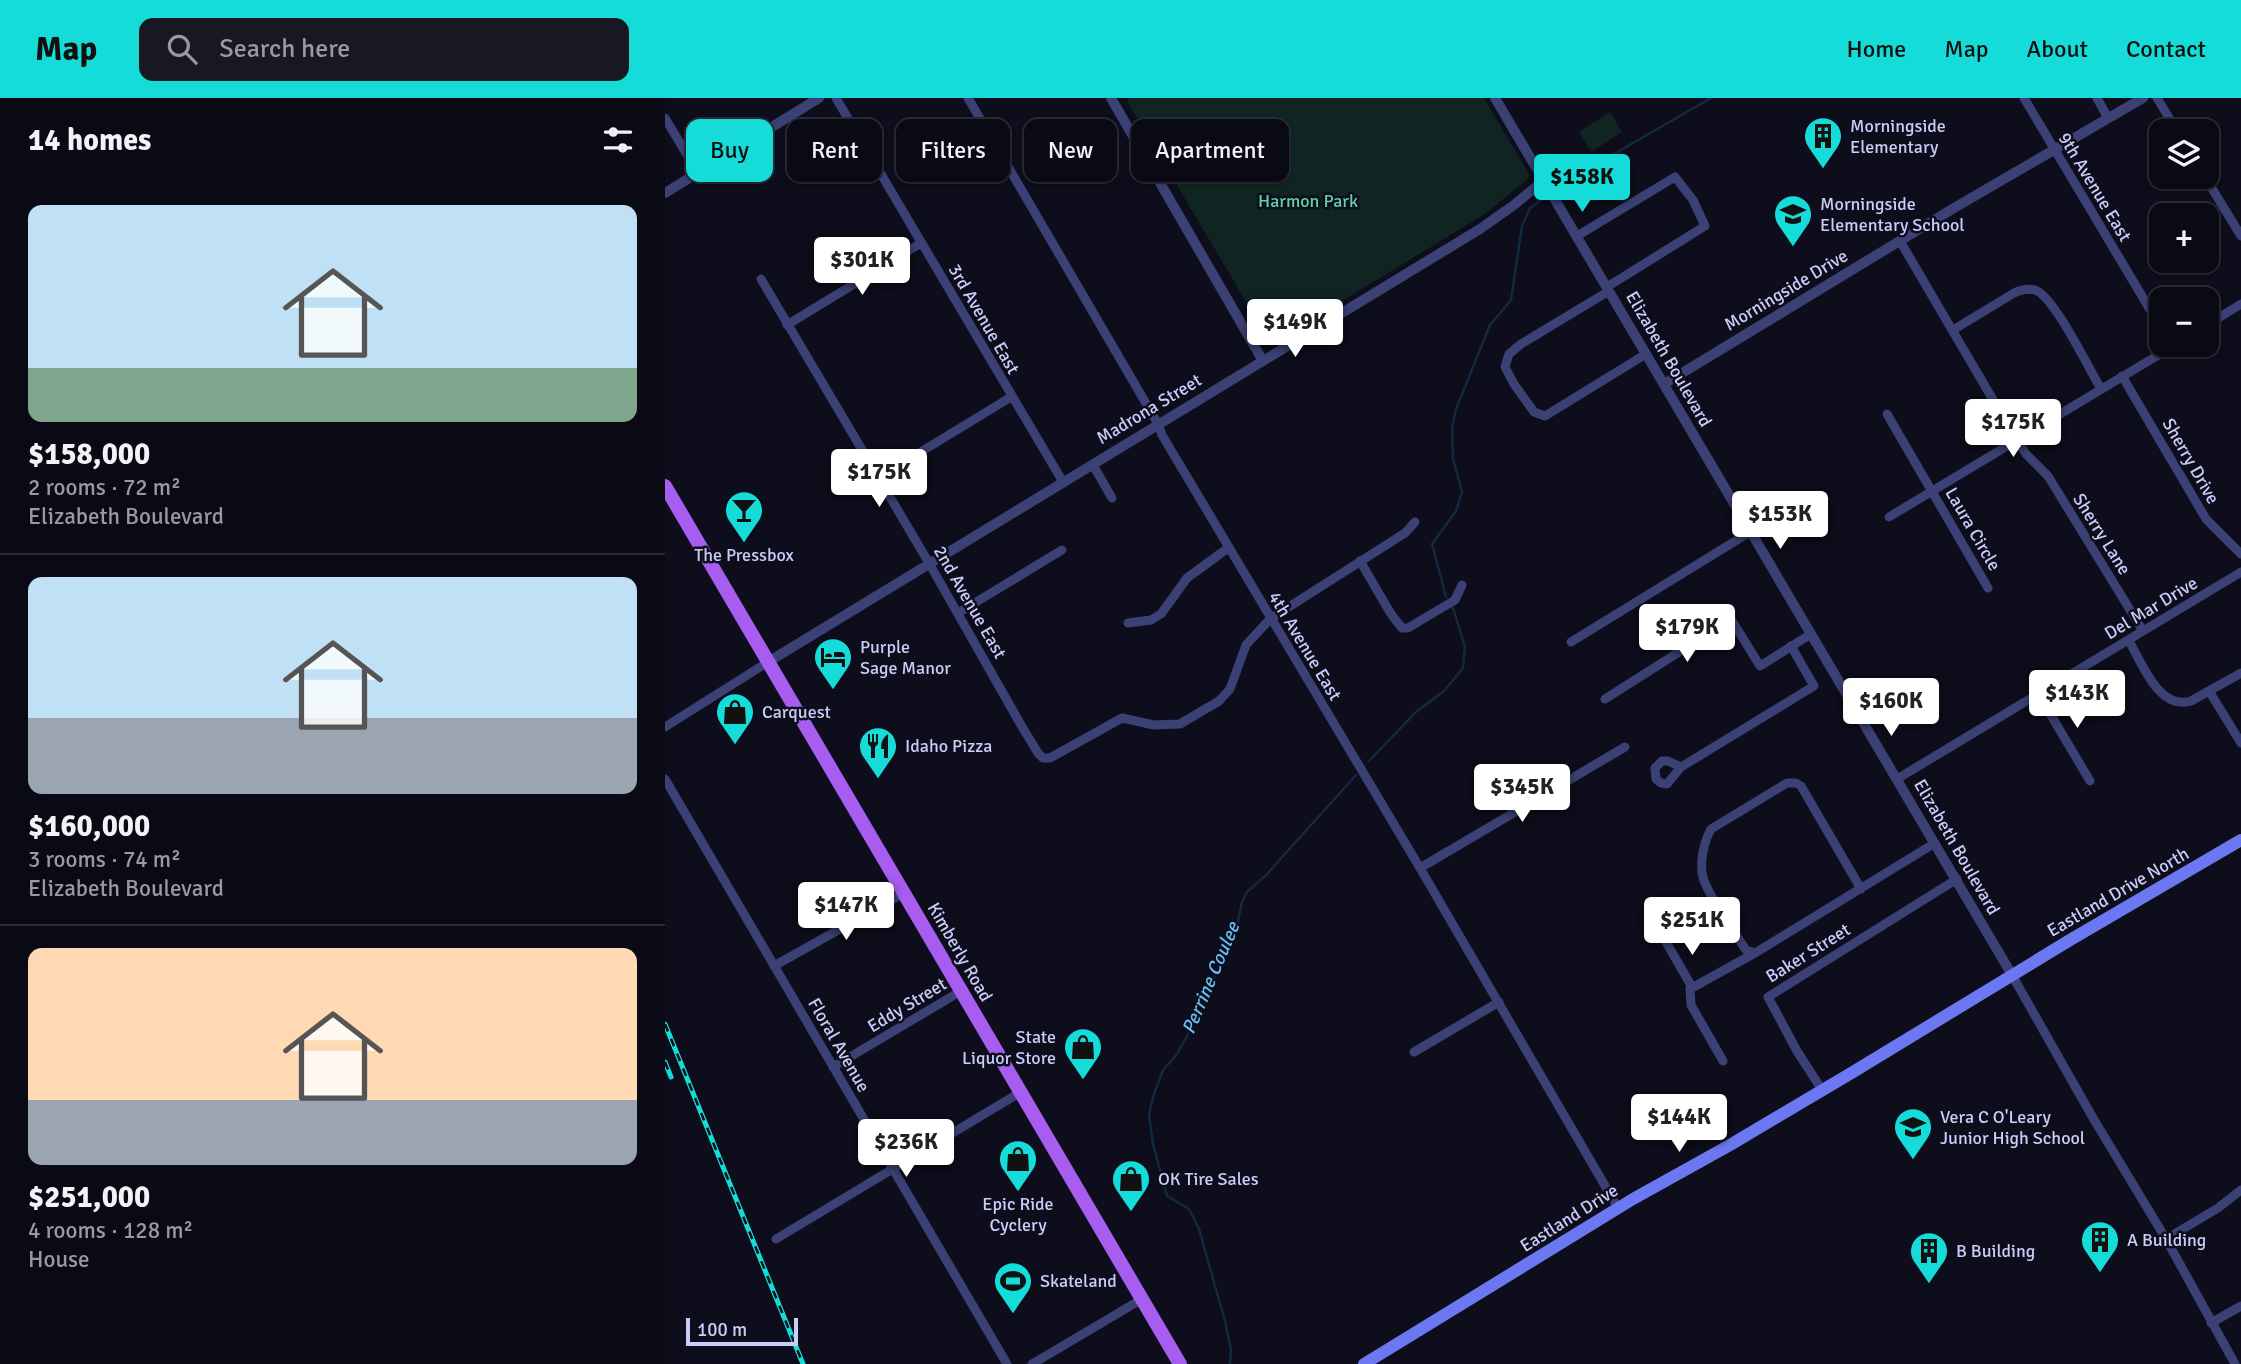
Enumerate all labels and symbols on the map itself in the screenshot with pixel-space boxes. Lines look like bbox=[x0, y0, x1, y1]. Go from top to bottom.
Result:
building icon: Morningside Elementary bbox=[1802, 115, 1844, 170]
place label: Morningside Elementary bbox=[1850, 115, 1946, 158]
street label: 9th Avenue East bbox=[2054, 128, 2136, 246]
pin: $158K bbox=[1533, 155, 1631, 214]
park label: Harmon Park bbox=[1258, 190, 1358, 212]
school or university icon: Morningside Elementary School bbox=[1772, 193, 1814, 248]
place label: Morningside Elementary School bbox=[1820, 193, 1965, 236]
pin: $301K bbox=[813, 238, 911, 297]
street label: Morningside Drive bbox=[1720, 244, 1852, 336]
street label: 3rd Avenue East bbox=[944, 260, 1024, 378]
street label: Elizabeth Boulevard bbox=[1621, 287, 1717, 431]
pin: $149K bbox=[1246, 300, 1344, 359]
street label: Madrona Street bbox=[1093, 369, 1205, 449]
pin: $175K bbox=[1964, 400, 2062, 459]
street label: Sherry Drive bbox=[2158, 414, 2224, 508]
pin: $175K bbox=[830, 450, 928, 509]
street label: Laura Circle bbox=[1940, 483, 2006, 575]
bar icon: The Pressbox bbox=[723, 489, 765, 544]
street label: Sherry Lane bbox=[2068, 489, 2136, 579]
pin: $153K bbox=[1731, 491, 1829, 551]
street label: 2nd Avenue East bbox=[929, 542, 1011, 662]
place label: The Pressbox bbox=[694, 544, 794, 566]
street label: Del Mar Drive bbox=[2101, 572, 2201, 644]
street label: 4th Avenue East bbox=[1264, 587, 1346, 705]
pin: $179K bbox=[1638, 604, 1736, 664]
hotel icon: Purple Sage Manor bbox=[812, 636, 854, 691]
place label: Purple Sage Manor bbox=[860, 636, 951, 679]
pin: $143K bbox=[2028, 670, 2126, 730]
pin: $160K bbox=[1842, 678, 1940, 738]
shop icon: Carquest bbox=[714, 691, 756, 746]
place label: Carquest bbox=[762, 701, 831, 723]
restaurant icon: Idaho Pizza bbox=[857, 725, 899, 780]
place label: Idaho Pizza bbox=[905, 735, 992, 757]
pin: $345K bbox=[1473, 764, 1571, 824]
street label: Elizabeth Boulevard bbox=[1909, 775, 2005, 919]
street label: Eastland Drive North bbox=[2043, 842, 2193, 942]
pin: $147K bbox=[797, 882, 895, 942]
street label: Kimberly Road bbox=[923, 898, 997, 1006]
pin: $251K bbox=[1643, 898, 1741, 957]
water label: Perrine Coulee bbox=[1177, 917, 1246, 1038]
street label: Baker Street bbox=[1762, 918, 1854, 988]
street label: Eddy Street bbox=[863, 973, 951, 1037]
street label: Floral Avenue bbox=[803, 994, 875, 1096]
place label: State Liquor Store bbox=[962, 1026, 1056, 1069]
shop icon: State Liquor Store bbox=[1062, 1026, 1104, 1081]
pin: $144K bbox=[1630, 1094, 1728, 1154]
school or university icon: Vera C O'Leary Junior High School bbox=[1892, 1106, 1934, 1161]
place label: Vera C O'Leary Junior High School bbox=[1940, 1106, 2085, 1149]
pin: $236K bbox=[857, 1119, 955, 1179]
shop icon: Epic Ride Cyclery bbox=[997, 1138, 1039, 1193]
shop icon: OK Tire Sales bbox=[1110, 1158, 1152, 1213]
place label: OK Tire Sales bbox=[1158, 1168, 1259, 1190]
street label: Eastland Drive bbox=[1516, 1179, 1622, 1257]
place label: Epic Ride Cyclery bbox=[982, 1193, 1054, 1236]
building icon: A Building bbox=[2079, 1219, 2121, 1274]
place label: A Building bbox=[2127, 1229, 2206, 1251]
building icon: B Building bbox=[1908, 1230, 1950, 1285]
place label: B Building bbox=[1956, 1240, 2035, 1262]
sports icon: Skateland bbox=[992, 1260, 1034, 1315]
place label: Skateland bbox=[1040, 1270, 1117, 1292]
scale bar bbox=[686, 1315, 798, 1347]

